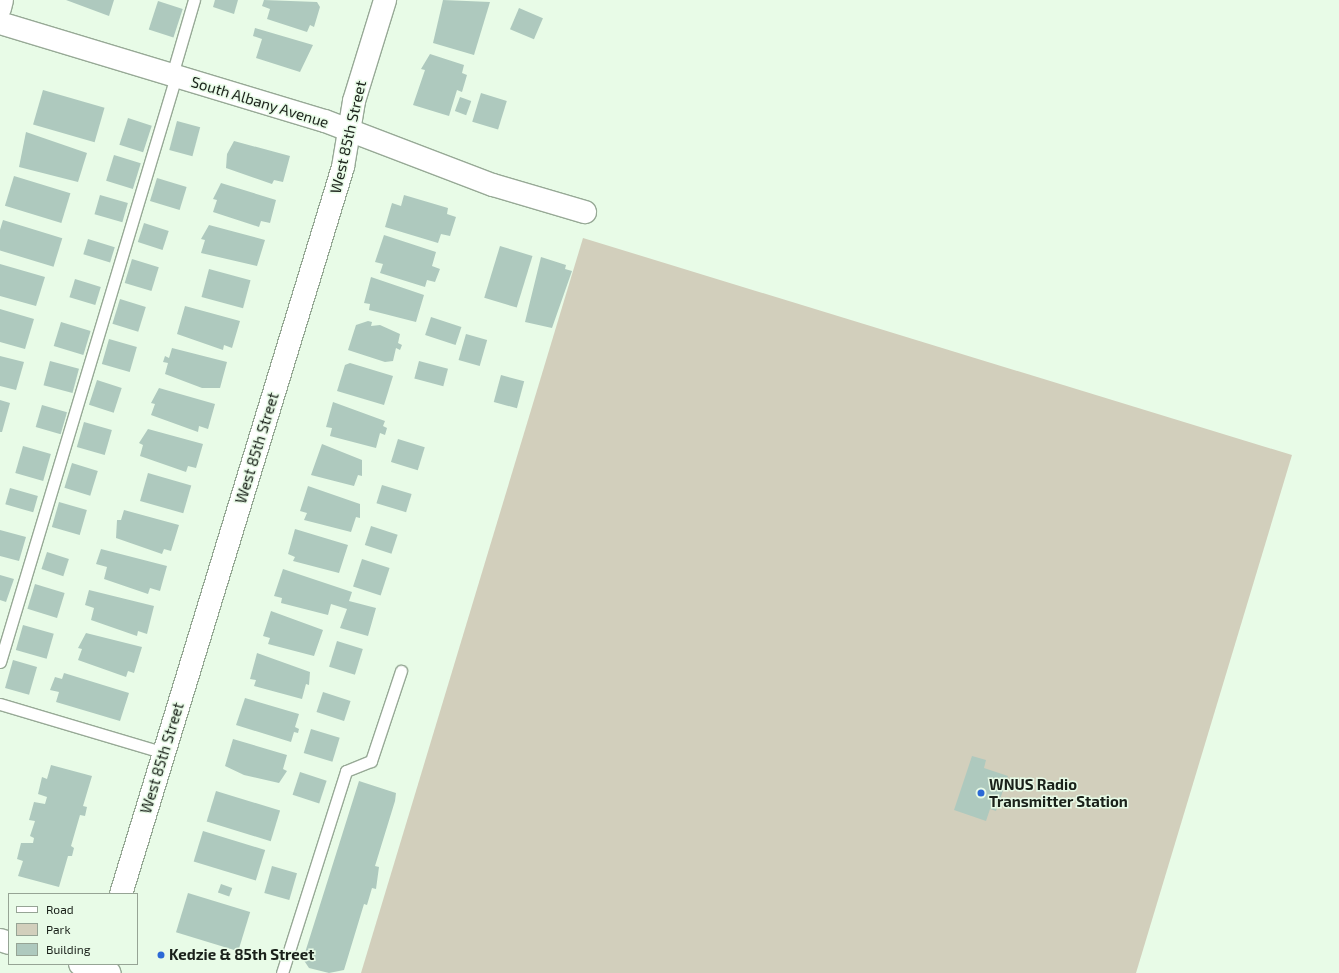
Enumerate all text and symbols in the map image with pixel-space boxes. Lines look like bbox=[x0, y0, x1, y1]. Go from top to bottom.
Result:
street label: South Albany Avenue bbox=[188, 72, 332, 132]
street label: West 85th Street bbox=[326, 79, 370, 195]
street label: West 85th Street bbox=[232, 390, 282, 506]
street label: West 85th Street bbox=[137, 700, 187, 816]
place label: WNUS Radio Transmitter Station bbox=[989, 775, 1128, 810]
marker: WNUS Radio Transmitter Station bbox=[976, 788, 986, 798]
legend bbox=[8, 893, 138, 965]
text: Road bbox=[46, 902, 74, 916]
text: Park bbox=[46, 922, 71, 936]
text: Building bbox=[46, 942, 90, 956]
place label: Kedzie & 85th Street bbox=[169, 946, 314, 964]
marker: Kedzie & 85th Street bbox=[156, 950, 166, 960]

